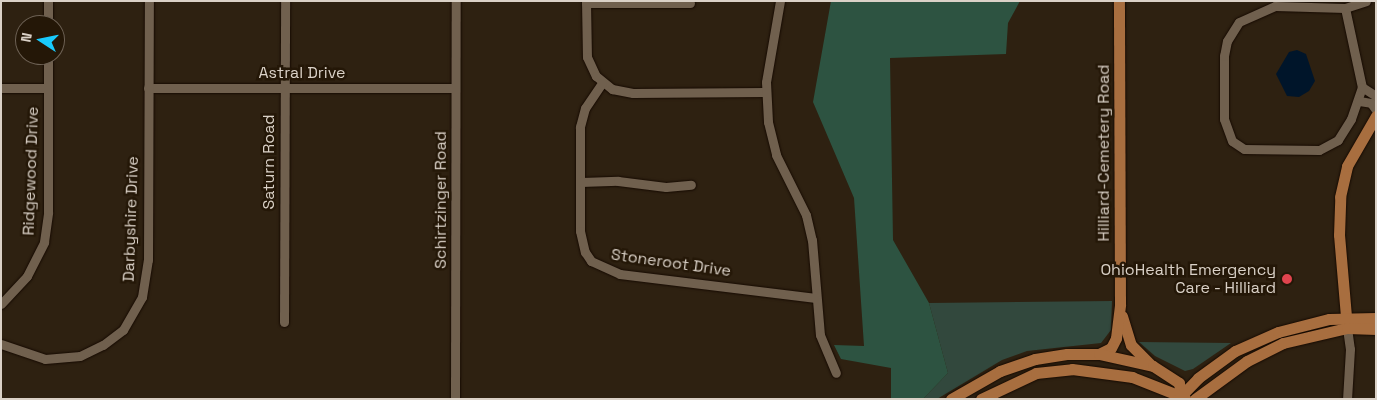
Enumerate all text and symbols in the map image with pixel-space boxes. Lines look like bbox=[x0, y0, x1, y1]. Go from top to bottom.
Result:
north arrow bbox=[15, 15, 65, 65]
text: N bbox=[17, 31, 36, 44]
street label: Astral Drive bbox=[258, 63, 346, 83]
street label: Hilliard-Cemetery Road bbox=[1094, 64, 1114, 242]
street label: Ridgewood Drive bbox=[19, 106, 43, 236]
street label: Saturn Road bbox=[259, 115, 279, 209]
street label: Schirtzinger Road bbox=[431, 131, 451, 269]
street label: Darbyshire Drive bbox=[119, 156, 143, 282]
street label: Stoneroot Drive bbox=[610, 245, 732, 281]
place label: OhioHealth Emergency Care - Hilliard bbox=[1100, 260, 1276, 298]
marker: OhioHealth Emergency Care - Hilliard bbox=[1280, 272, 1294, 286]

